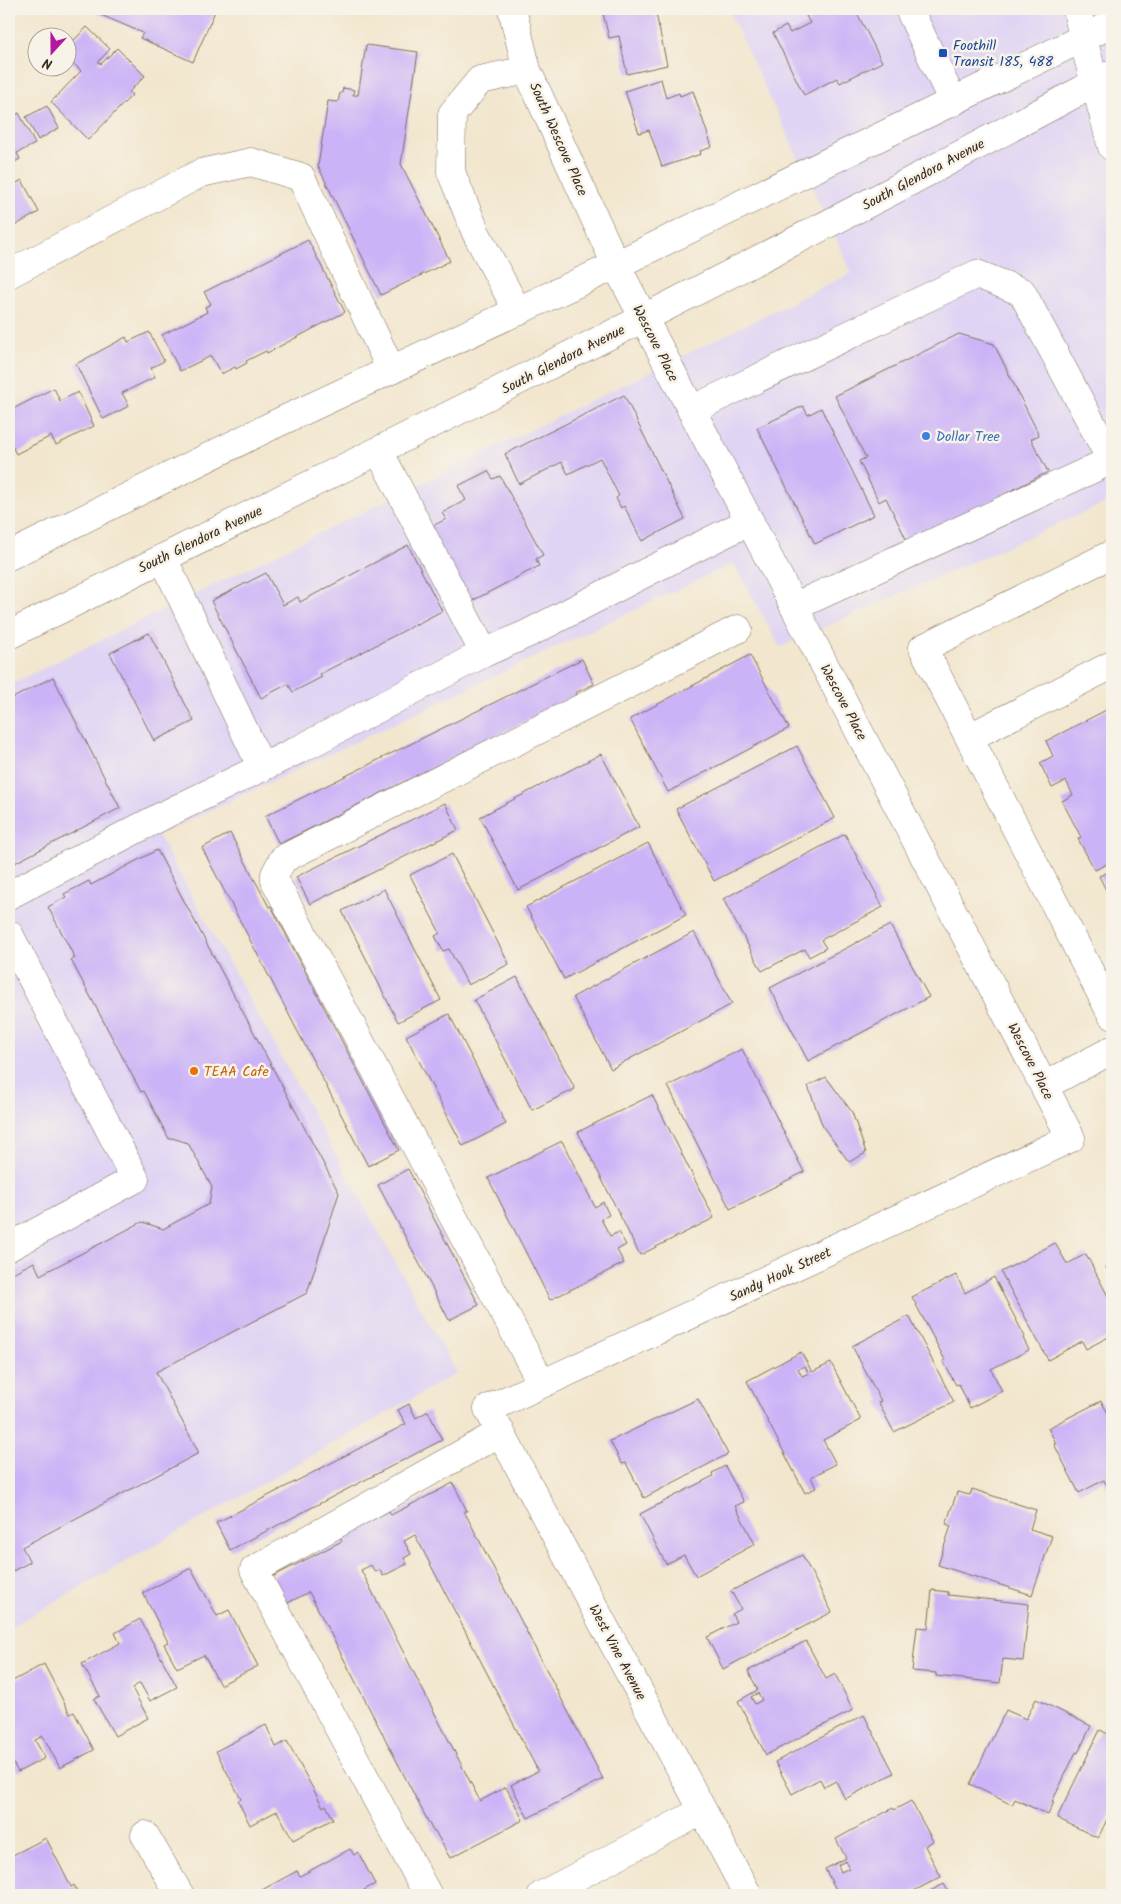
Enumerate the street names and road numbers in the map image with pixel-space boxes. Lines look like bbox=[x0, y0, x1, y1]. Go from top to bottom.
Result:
street label: South Wescove Place bbox=[523, 79, 593, 201]
street label: South Glendora Avenue bbox=[858, 133, 989, 217]
street label: Wescove Place bbox=[626, 301, 684, 386]
street label: South Glendora Avenue bbox=[498, 319, 630, 401]
street label: South Glendora Avenue bbox=[134, 500, 267, 580]
street label: Wescove Place bbox=[814, 660, 873, 745]
street label: Wescove Place bbox=[1001, 1019, 1059, 1104]
street label: Sandy Hook Street bbox=[726, 1241, 836, 1308]
street label: West Vine Avenue bbox=[583, 1601, 652, 1705]

